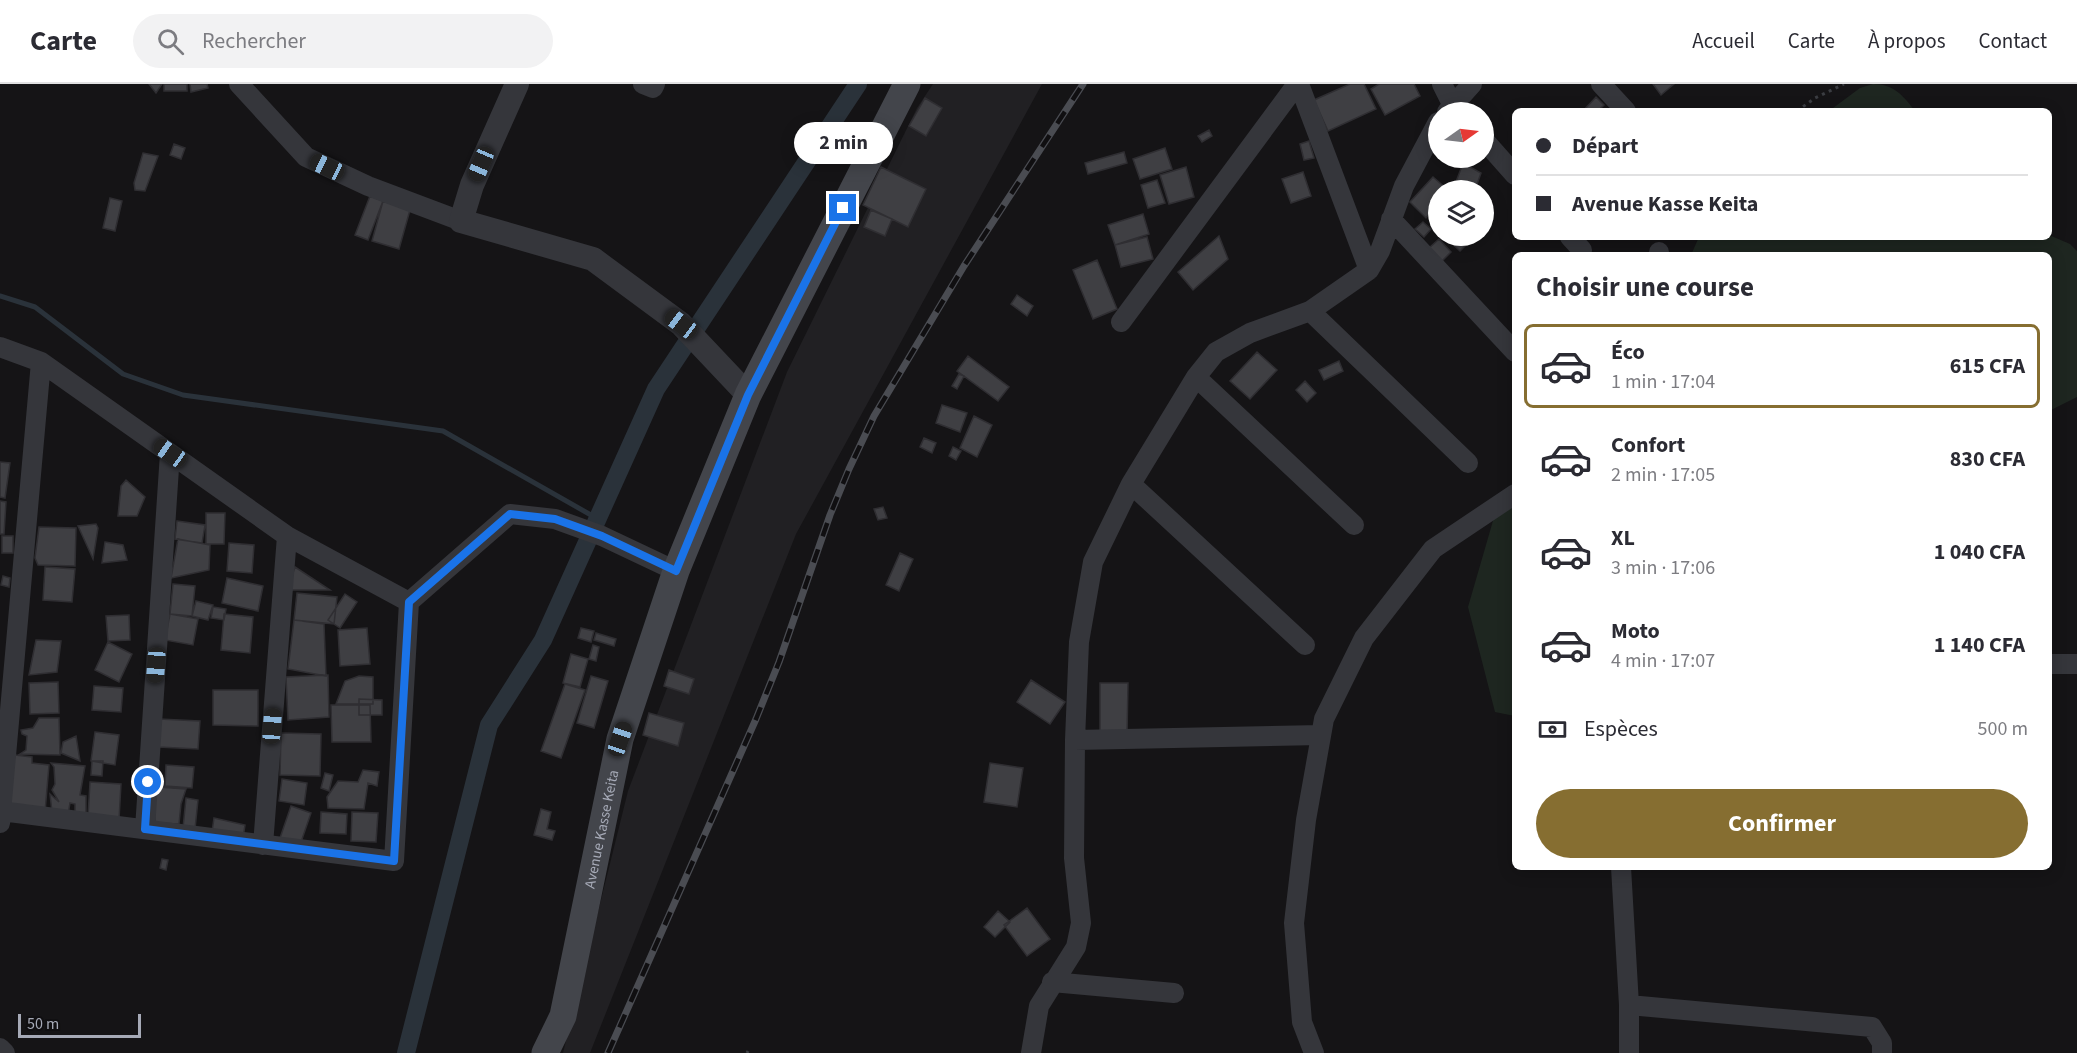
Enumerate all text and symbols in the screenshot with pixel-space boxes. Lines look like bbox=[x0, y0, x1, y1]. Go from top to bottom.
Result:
search box bbox=[133, 14, 553, 68]
text: Carte bbox=[30, 21, 97, 61]
icon: search bbox=[154, 25, 187, 58]
text: Rechercher bbox=[202, 25, 306, 57]
text: Accueil bbox=[1692, 26, 1755, 56]
text: Carte bbox=[1788, 26, 1835, 56]
text: À propos bbox=[1868, 26, 1945, 56]
text: Contact bbox=[1978, 26, 2047, 56]
north arrow bbox=[1428, 102, 1494, 168]
map controls bbox=[1428, 102, 1494, 246]
callout: 2 min bbox=[794, 121, 892, 163]
text: 2 min bbox=[819, 129, 868, 157]
text: Départ bbox=[1572, 130, 1639, 162]
car bbox=[466, 144, 496, 184]
car bbox=[307, 151, 347, 183]
button: layers bbox=[1428, 180, 1494, 246]
text: Avenue Kasse Keita bbox=[1572, 188, 1758, 220]
route end bbox=[829, 194, 856, 221]
text: Choisir une course bbox=[1536, 268, 1754, 307]
car bbox=[661, 306, 701, 342]
text: Éco bbox=[1611, 336, 1645, 368]
icon: car bbox=[1539, 339, 1593, 393]
text: 615 CFA bbox=[1950, 350, 2025, 382]
text: 1 min · 17:04 bbox=[1611, 368, 1715, 396]
text: Confort bbox=[1611, 429, 1685, 461]
icon: car bbox=[1539, 432, 1593, 486]
car bbox=[150, 435, 190, 471]
text: 830 CFA bbox=[1950, 443, 2025, 475]
text: 2 min · 17:05 bbox=[1611, 461, 1715, 489]
text: XL bbox=[1611, 522, 1635, 554]
icon: car bbox=[1539, 525, 1593, 579]
text: 1 040 CFA bbox=[1934, 536, 2025, 568]
text: 3 min · 17:06 bbox=[1611, 554, 1715, 582]
text: Moto bbox=[1611, 615, 1660, 647]
icon: car bbox=[1539, 618, 1593, 672]
text: 1 140 CFA bbox=[1934, 629, 2025, 661]
car bbox=[146, 646, 166, 684]
text: 4 min · 17:07 bbox=[1611, 647, 1715, 675]
car bbox=[262, 707, 282, 745]
icon: cash bbox=[1536, 713, 1569, 746]
text: Espèces bbox=[1584, 713, 1658, 745]
text: 500 m bbox=[1978, 715, 2028, 743]
car bbox=[606, 719, 634, 759]
route start bbox=[134, 768, 161, 795]
street label: Avenue Kasse Keita bbox=[580, 768, 624, 890]
button: Confirmer bbox=[1536, 789, 2028, 858]
scale bar bbox=[18, 1011, 141, 1038]
text: 50 m bbox=[27, 1013, 59, 1035]

